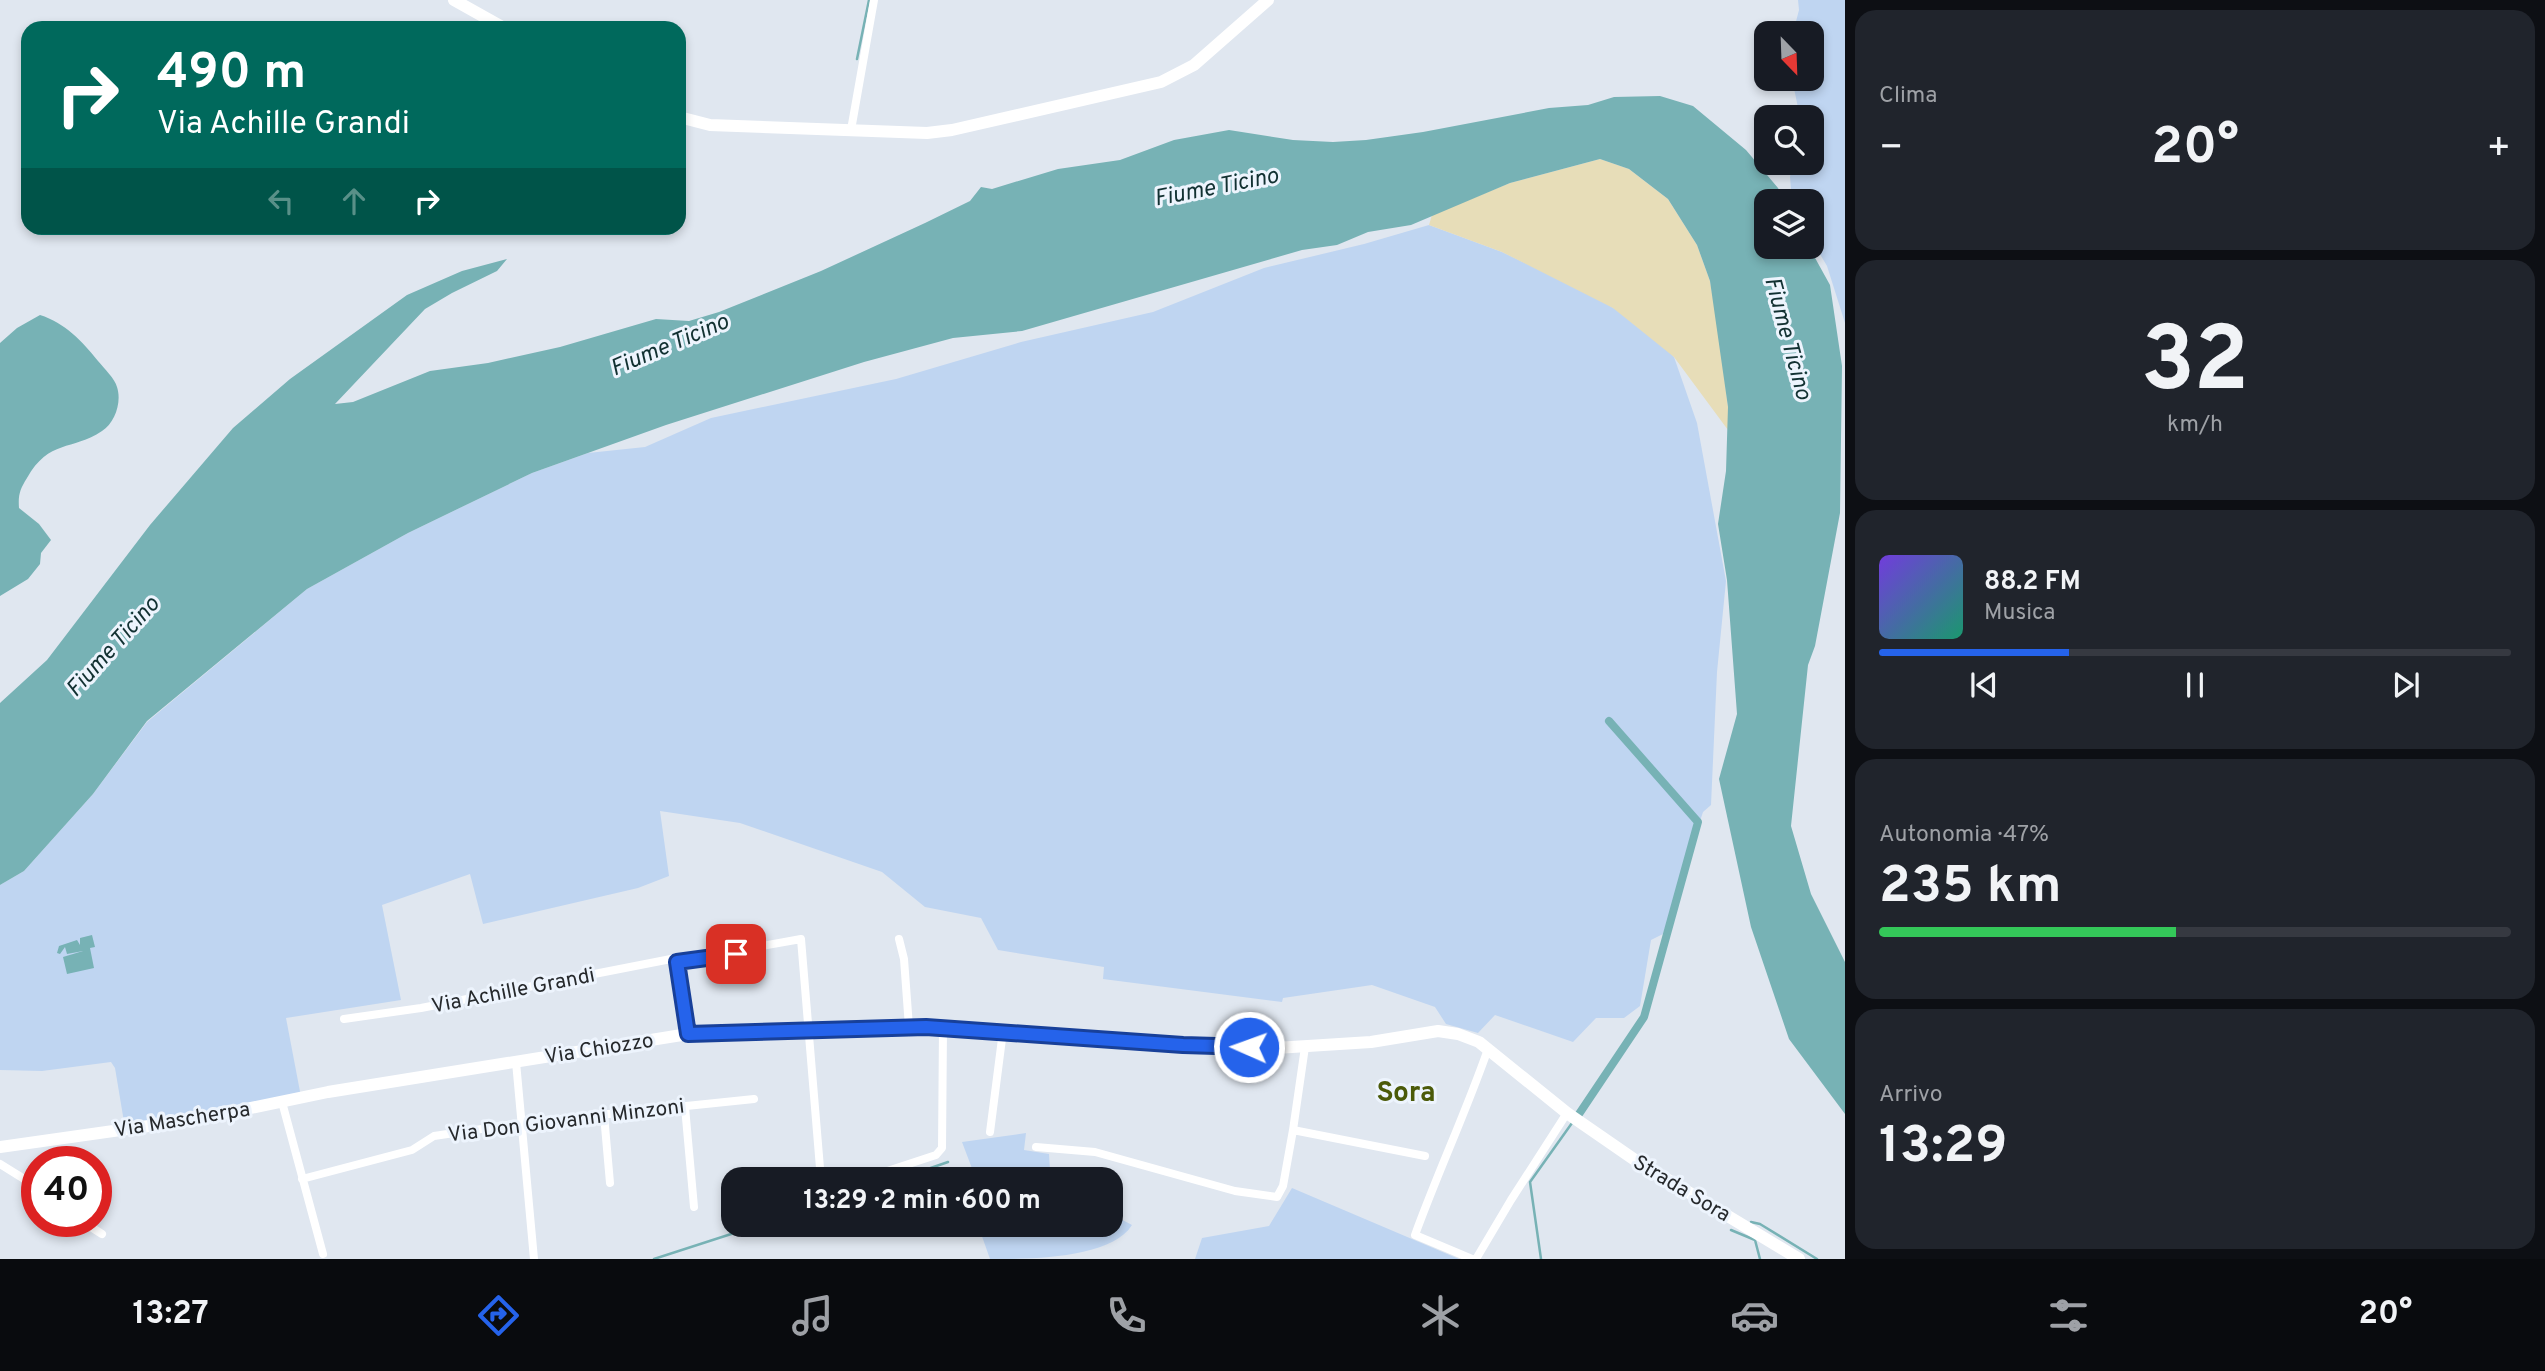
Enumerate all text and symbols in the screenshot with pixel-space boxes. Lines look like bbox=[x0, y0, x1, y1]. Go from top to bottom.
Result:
north arrow bbox=[1754, 21, 1824, 91]
map controls bbox=[1754, 21, 1824, 259]
text: 490 m bbox=[157, 44, 306, 106]
icon: right bbox=[42, 49, 133, 140]
text: Clima bbox=[1879, 82, 1937, 111]
text: Via Achille Grandi bbox=[157, 105, 410, 145]
button: search bbox=[1754, 105, 1824, 175]
text: 20° bbox=[2151, 116, 2239, 182]
text: − bbox=[1879, 125, 1904, 174]
text: + bbox=[2486, 125, 2511, 174]
water label: Fiume Ticino bbox=[1152, 162, 1282, 215]
icon: left bbox=[262, 182, 300, 220]
icon: ahead bbox=[335, 182, 373, 220]
icon: right bbox=[408, 182, 446, 220]
button: layers bbox=[1754, 189, 1824, 259]
water label: Fiume Ticino bbox=[1756, 274, 1817, 404]
water label: Fiume Ticino bbox=[606, 308, 734, 384]
text: 32 bbox=[2141, 308, 2249, 423]
text: km/h bbox=[2167, 411, 2223, 440]
text: 88.2 FM bbox=[1984, 566, 2081, 599]
water label: Fiume Ticino bbox=[61, 591, 167, 704]
text: Musica bbox=[1984, 599, 2055, 628]
icon: previous bbox=[1965, 666, 2003, 704]
icon: pause bbox=[2176, 666, 2214, 704]
icon: next bbox=[2387, 666, 2425, 704]
text: Autonomia · 47% bbox=[1879, 821, 2049, 850]
text: 235 km bbox=[1879, 855, 2061, 921]
pin bbox=[706, 924, 766, 984]
icon: arrive bbox=[717, 935, 755, 973]
street label: Via Achille Grandi bbox=[429, 962, 597, 1021]
position arrow bbox=[1212, 1010, 1286, 1084]
street label: Via Chiozzo bbox=[543, 1028, 656, 1071]
district label: Sora bbox=[1376, 1076, 1436, 1112]
text: Arrivo bbox=[1879, 1081, 1943, 1110]
street label: Via Don Giovanni Minzoni bbox=[446, 1094, 686, 1149]
street label: Via Mascherpa bbox=[112, 1096, 252, 1145]
text: 13:29 bbox=[1879, 1115, 2007, 1181]
speed limit sign: 40 bbox=[21, 1146, 112, 1237]
street label: Strada Sora bbox=[1628, 1150, 1735, 1229]
text: 13:29 · 2 min · 600 m bbox=[803, 1185, 1041, 1218]
icon: directions bbox=[474, 1291, 523, 1340]
icon: music bbox=[788, 1291, 837, 1340]
icon: phone bbox=[1102, 1291, 1151, 1340]
icon: climate bbox=[1416, 1291, 1465, 1340]
icon: car bbox=[1730, 1291, 1779, 1340]
icon: filters bbox=[2044, 1291, 2093, 1340]
text: 13:27 bbox=[133, 1295, 209, 1335]
text: 20° bbox=[2359, 1295, 2412, 1335]

